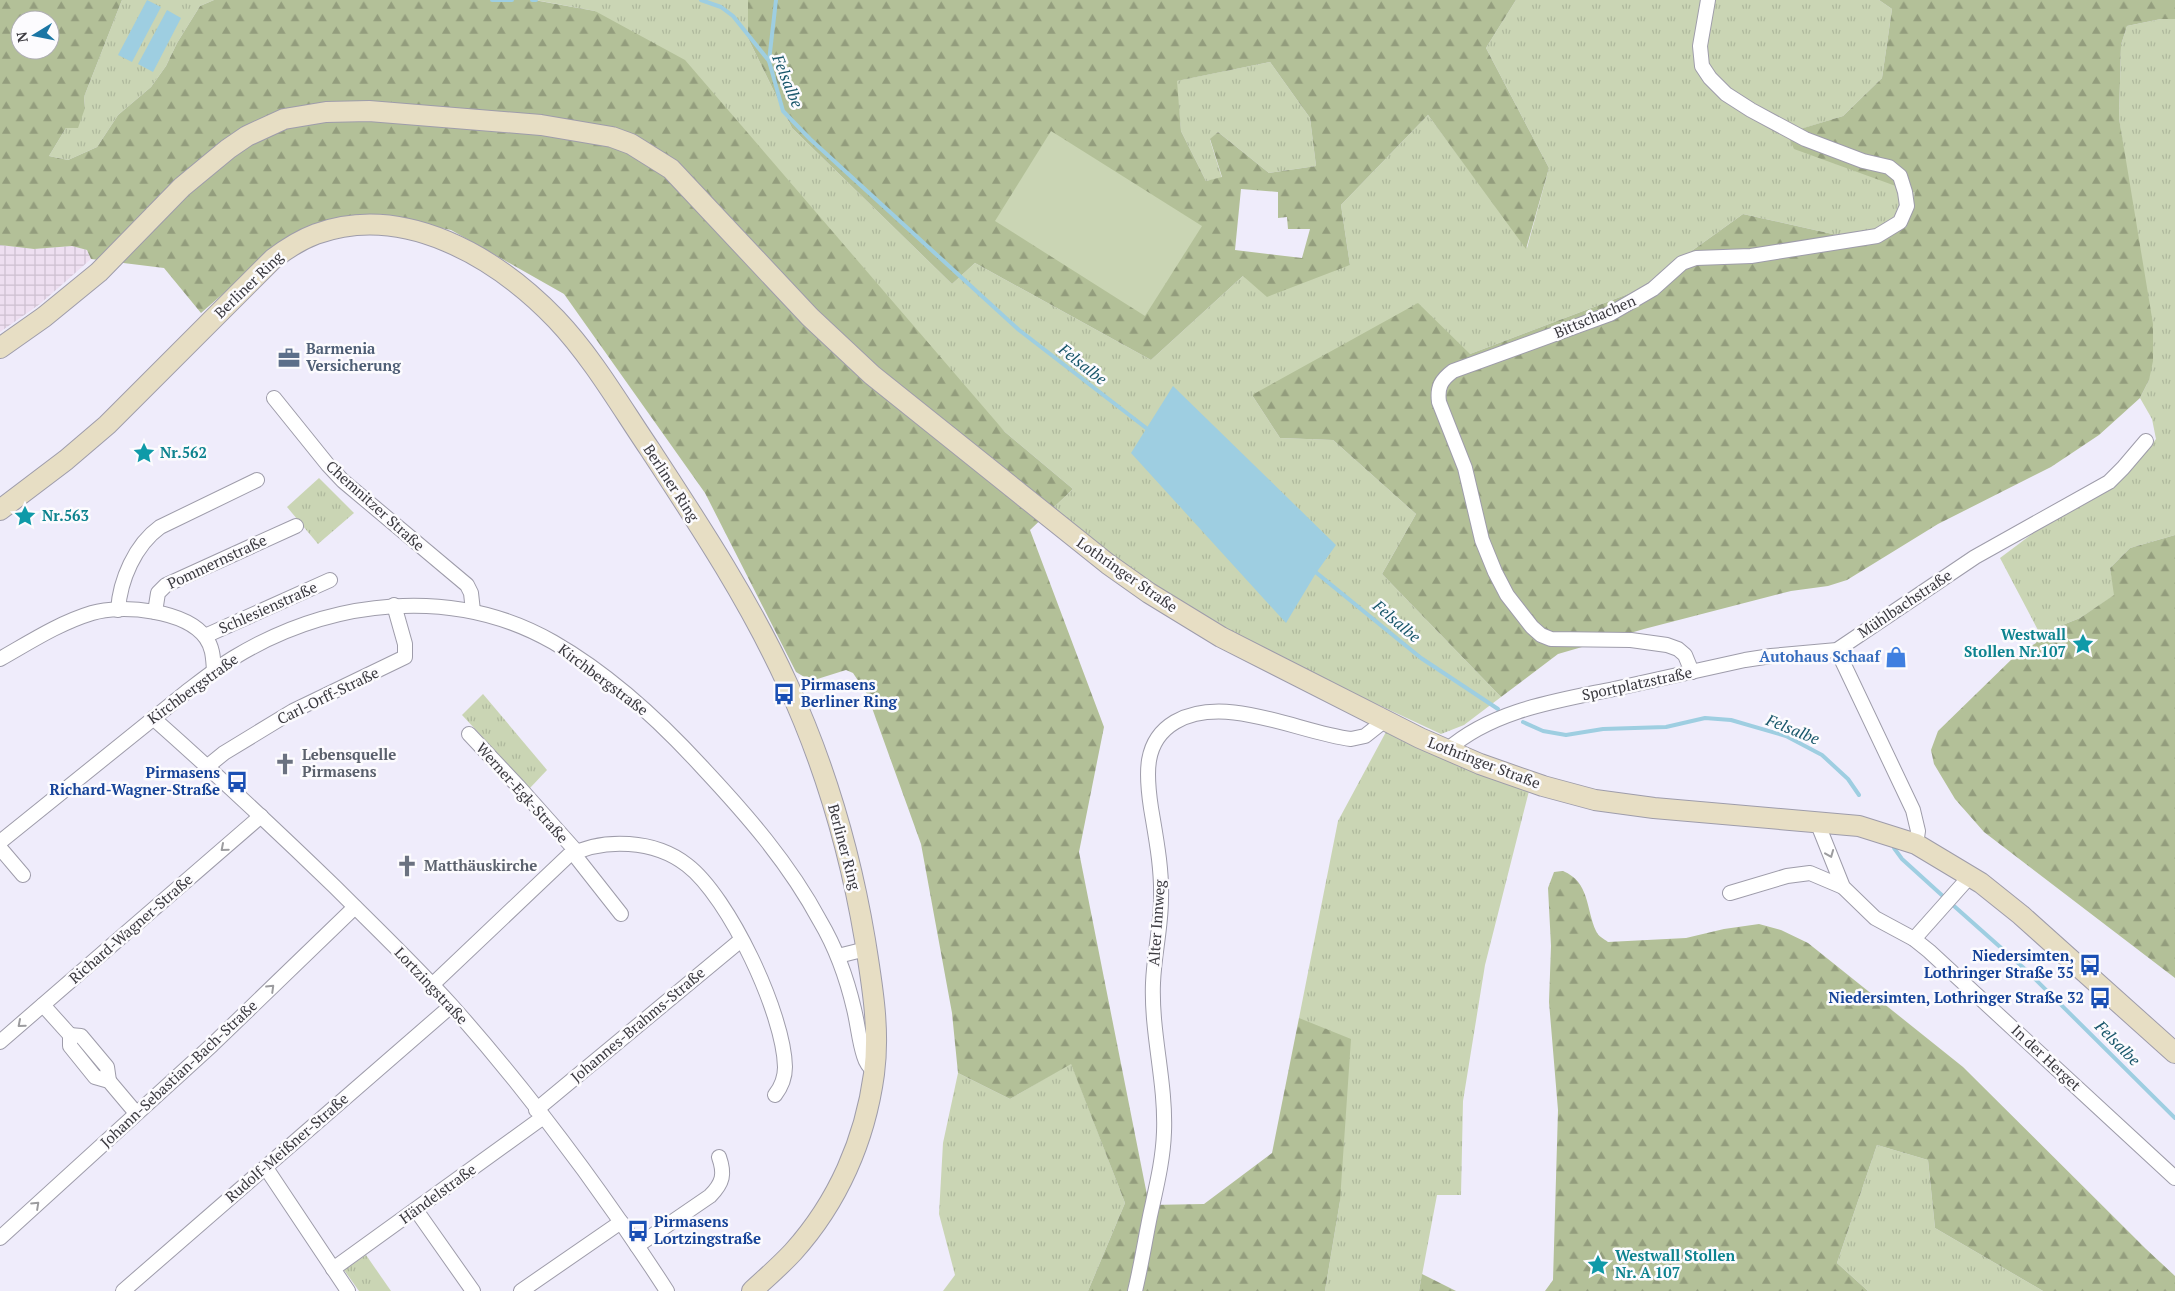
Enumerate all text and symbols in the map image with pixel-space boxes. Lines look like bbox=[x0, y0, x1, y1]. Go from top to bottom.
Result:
north arrow bbox=[10, 10, 60, 60]
text: N bbox=[11, 30, 32, 44]
water label: Felsalbe bbox=[767, 50, 809, 111]
street label: Berliner Ring bbox=[210, 246, 288, 322]
street label: Bittschachen bbox=[1551, 290, 1639, 342]
place label: Barmenia Versicherung bbox=[306, 338, 401, 375]
water label: Felsalbe bbox=[1054, 338, 1112, 390]
office icon: Barmenia Versicherung bbox=[276, 345, 302, 371]
place icon: Nr.562 bbox=[131, 440, 157, 466]
street label: Berliner Ring bbox=[639, 440, 705, 526]
place label: Nr.562 bbox=[160, 442, 207, 462]
street label: Chemnitzer Straße bbox=[322, 456, 429, 555]
place icon: Nr.563 bbox=[12, 503, 38, 529]
place label: Nr.563 bbox=[42, 505, 89, 525]
street label: Pommernstraße bbox=[164, 529, 269, 593]
street label: Lothringer Straße bbox=[1073, 532, 1182, 616]
street label: Mühlbachstraße bbox=[1854, 564, 1955, 642]
street label: Schlesienstraße bbox=[215, 576, 320, 638]
water label: Felsalbe bbox=[1368, 594, 1425, 647]
place label: Westwall Stollen Nr.107 bbox=[1964, 624, 2066, 661]
place icon: Westwall Stollen Nr.107 bbox=[2070, 631, 2096, 657]
street label: Kirchbergstraße bbox=[555, 639, 653, 720]
shop icon: Autohaus Schaaf bbox=[1883, 644, 1909, 670]
place label: Autohaus Schaaf bbox=[1759, 646, 1881, 666]
street label: Kirchbergstraße bbox=[143, 648, 242, 728]
street label: Carl-Orff-Straße bbox=[273, 662, 382, 728]
street label: Sportplatzstraße bbox=[1580, 662, 1694, 704]
place label: Pirmasens Berliner Ring bbox=[801, 674, 898, 711]
bus stop icon: Pirmasens Berliner Ring bbox=[771, 681, 797, 707]
water label: Felsalbe bbox=[1762, 708, 1823, 750]
street label: Lothringer Straße bbox=[1425, 731, 1543, 793]
street label: Werner-Egk-Straße bbox=[472, 738, 573, 847]
place label: Lebensquelle Pirmasens bbox=[302, 744, 396, 781]
church icon: Lebensquelle Pirmasens bbox=[272, 751, 298, 777]
place label: Pirmasens Richard-Wagner-Straße bbox=[49, 762, 220, 799]
bus stop icon: Pirmasens Richard-Wagner-Straße bbox=[224, 769, 250, 795]
street label: Berliner Ring bbox=[824, 802, 866, 893]
one-way arrow bbox=[221, 842, 230, 851]
one-way arrow bbox=[1824, 849, 1834, 858]
church icon: Matthäuskirche bbox=[394, 853, 420, 879]
place label: Matthäuskirche bbox=[424, 855, 537, 875]
street label: Richard-Wagner-Straße bbox=[64, 869, 196, 988]
street label: Alter Innweg bbox=[1143, 878, 1169, 967]
street label: Lortzingstraße bbox=[391, 942, 473, 1028]
place label: Niedersimten, Lothringer Straße 35 bbox=[1924, 945, 2074, 982]
bus stop icon: Niedersimten, Lothringer Straße 35 bbox=[2077, 952, 2103, 978]
street label: Johannes-Brahms-Straße bbox=[566, 962, 709, 1086]
one-way arrow bbox=[265, 985, 274, 994]
bus stop icon: Niedersimten, Lothringer Straße 32 bbox=[2087, 985, 2113, 1011]
place label: Niedersimten, Lothringer Straße 32 bbox=[1829, 987, 2084, 1007]
street label: Johann-Sebastian-Bach-Straße bbox=[96, 995, 261, 1151]
water label: Felsalbe bbox=[2090, 1015, 2145, 1070]
one-way arrow bbox=[18, 1018, 27, 1027]
street label: In der Herget bbox=[2008, 1020, 2086, 1095]
street label: Rudolf-Meißner-Straße bbox=[221, 1088, 352, 1206]
street label: Händelstraße bbox=[395, 1159, 480, 1228]
one-way arrow bbox=[30, 1202, 39, 1211]
place label: Pirmasens Lortzingstraße bbox=[654, 1211, 761, 1248]
bus stop icon: Pirmasens Lortzingstraße bbox=[625, 1218, 651, 1244]
place label: Westwall Stollen Nr. A 107 bbox=[1615, 1245, 1736, 1282]
place icon: Westwall Stollen Nr. A 107 bbox=[1585, 1252, 1611, 1278]

